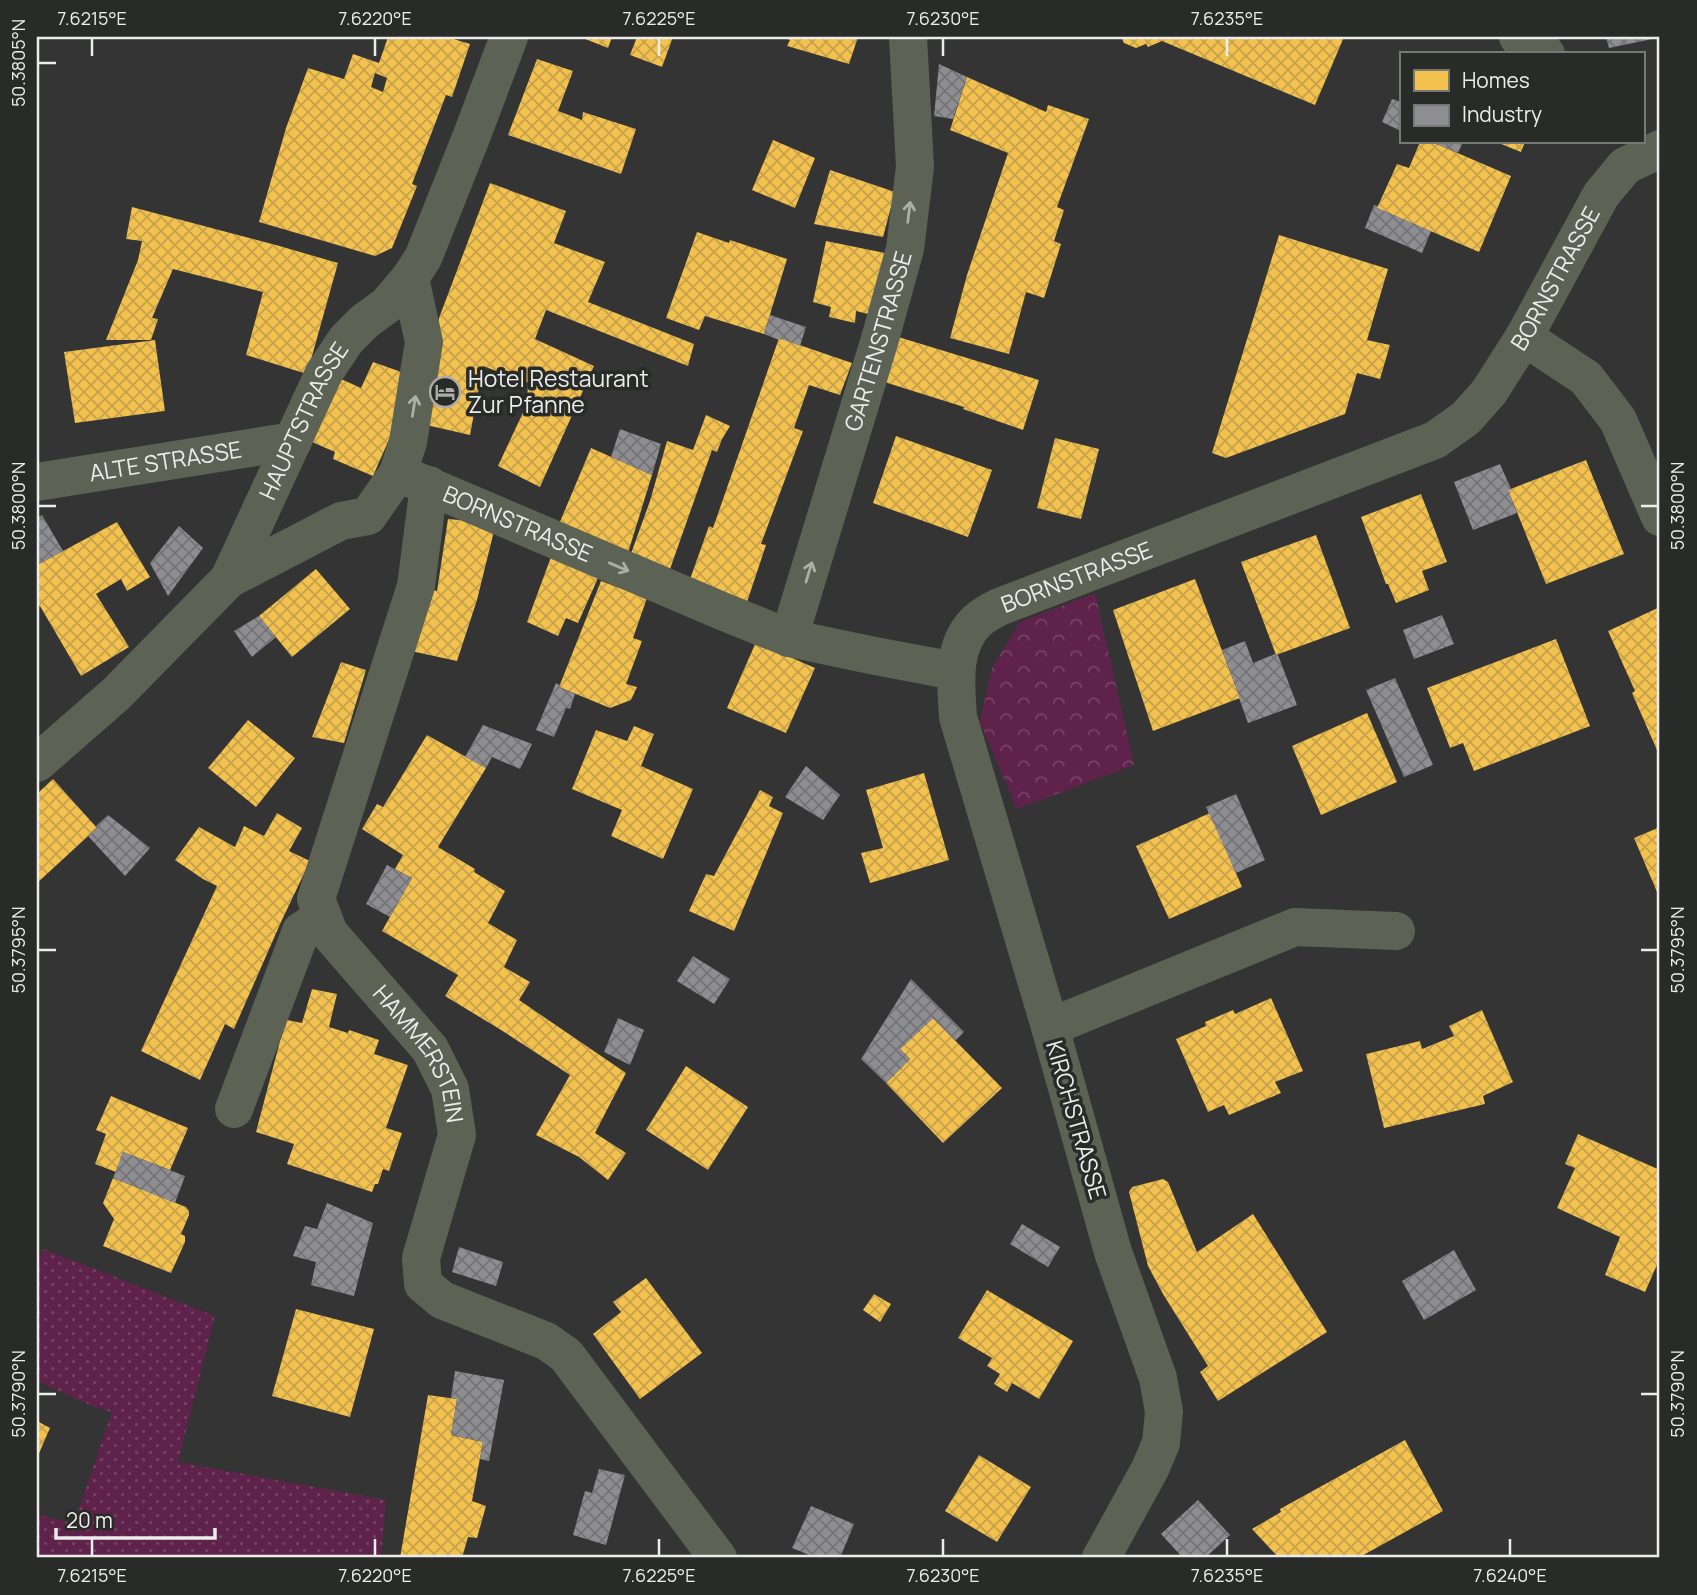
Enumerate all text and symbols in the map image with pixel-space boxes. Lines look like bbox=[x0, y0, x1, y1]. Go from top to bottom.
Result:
text: 7.6215°E bbox=[57, 6, 127, 30]
text: 7.6220°E bbox=[338, 6, 412, 30]
text: 7.6225°E bbox=[623, 6, 695, 30]
text: 7.6230°E bbox=[906, 6, 980, 30]
text: 7.6235°E bbox=[1191, 6, 1263, 30]
text: 50.3805°N bbox=[6, 19, 30, 107]
legend bbox=[1400, 52, 1644, 144]
text: Homes bbox=[1462, 66, 1530, 94]
text: Industry bbox=[1462, 100, 1542, 128]
street label: BORNSTRASSE bbox=[1503, 200, 1607, 356]
one-way arrow bbox=[903, 201, 916, 224]
street label: GARTENSTRASSE bbox=[836, 247, 919, 435]
street label: HAUPTSTRASSE bbox=[251, 335, 355, 505]
place label: Hotel Restaurant Zur Pfanne bbox=[468, 362, 649, 420]
hotel icon: Hotel Restaurant Zur Pfanne bbox=[428, 375, 462, 409]
one-way arrow bbox=[408, 395, 421, 418]
street label: ALTE STRASSE bbox=[87, 432, 244, 488]
text: 50.3800°N bbox=[6, 462, 30, 550]
text: 50.3800°N bbox=[1665, 462, 1689, 550]
street label: BORNSTRASSE bbox=[438, 477, 598, 569]
street label: BORNSTRASSE bbox=[996, 533, 1156, 620]
one-way arrow bbox=[607, 561, 629, 574]
one-way arrow bbox=[804, 562, 816, 584]
text: 50.3795°N bbox=[6, 907, 30, 993]
text: 50.3795°N bbox=[1665, 907, 1689, 993]
street label: HAMMERSTEIN bbox=[366, 977, 472, 1125]
street label: KIRCHSTRASSE bbox=[1039, 1037, 1115, 1203]
text: 50.3790°N bbox=[6, 1350, 30, 1438]
text: 50.3790°N bbox=[1665, 1350, 1689, 1438]
scale bar bbox=[56, 1497, 215, 1541]
text: 20 m bbox=[66, 1506, 113, 1534]
text: 7.6215°E bbox=[57, 1563, 127, 1587]
text: 7.6220°E bbox=[338, 1563, 412, 1587]
text: 7.6225°E bbox=[623, 1563, 695, 1587]
text: 7.6230°E bbox=[906, 1563, 980, 1587]
text: 7.6235°E bbox=[1191, 1563, 1263, 1587]
text: 7.6240°E bbox=[1473, 1563, 1547, 1587]

